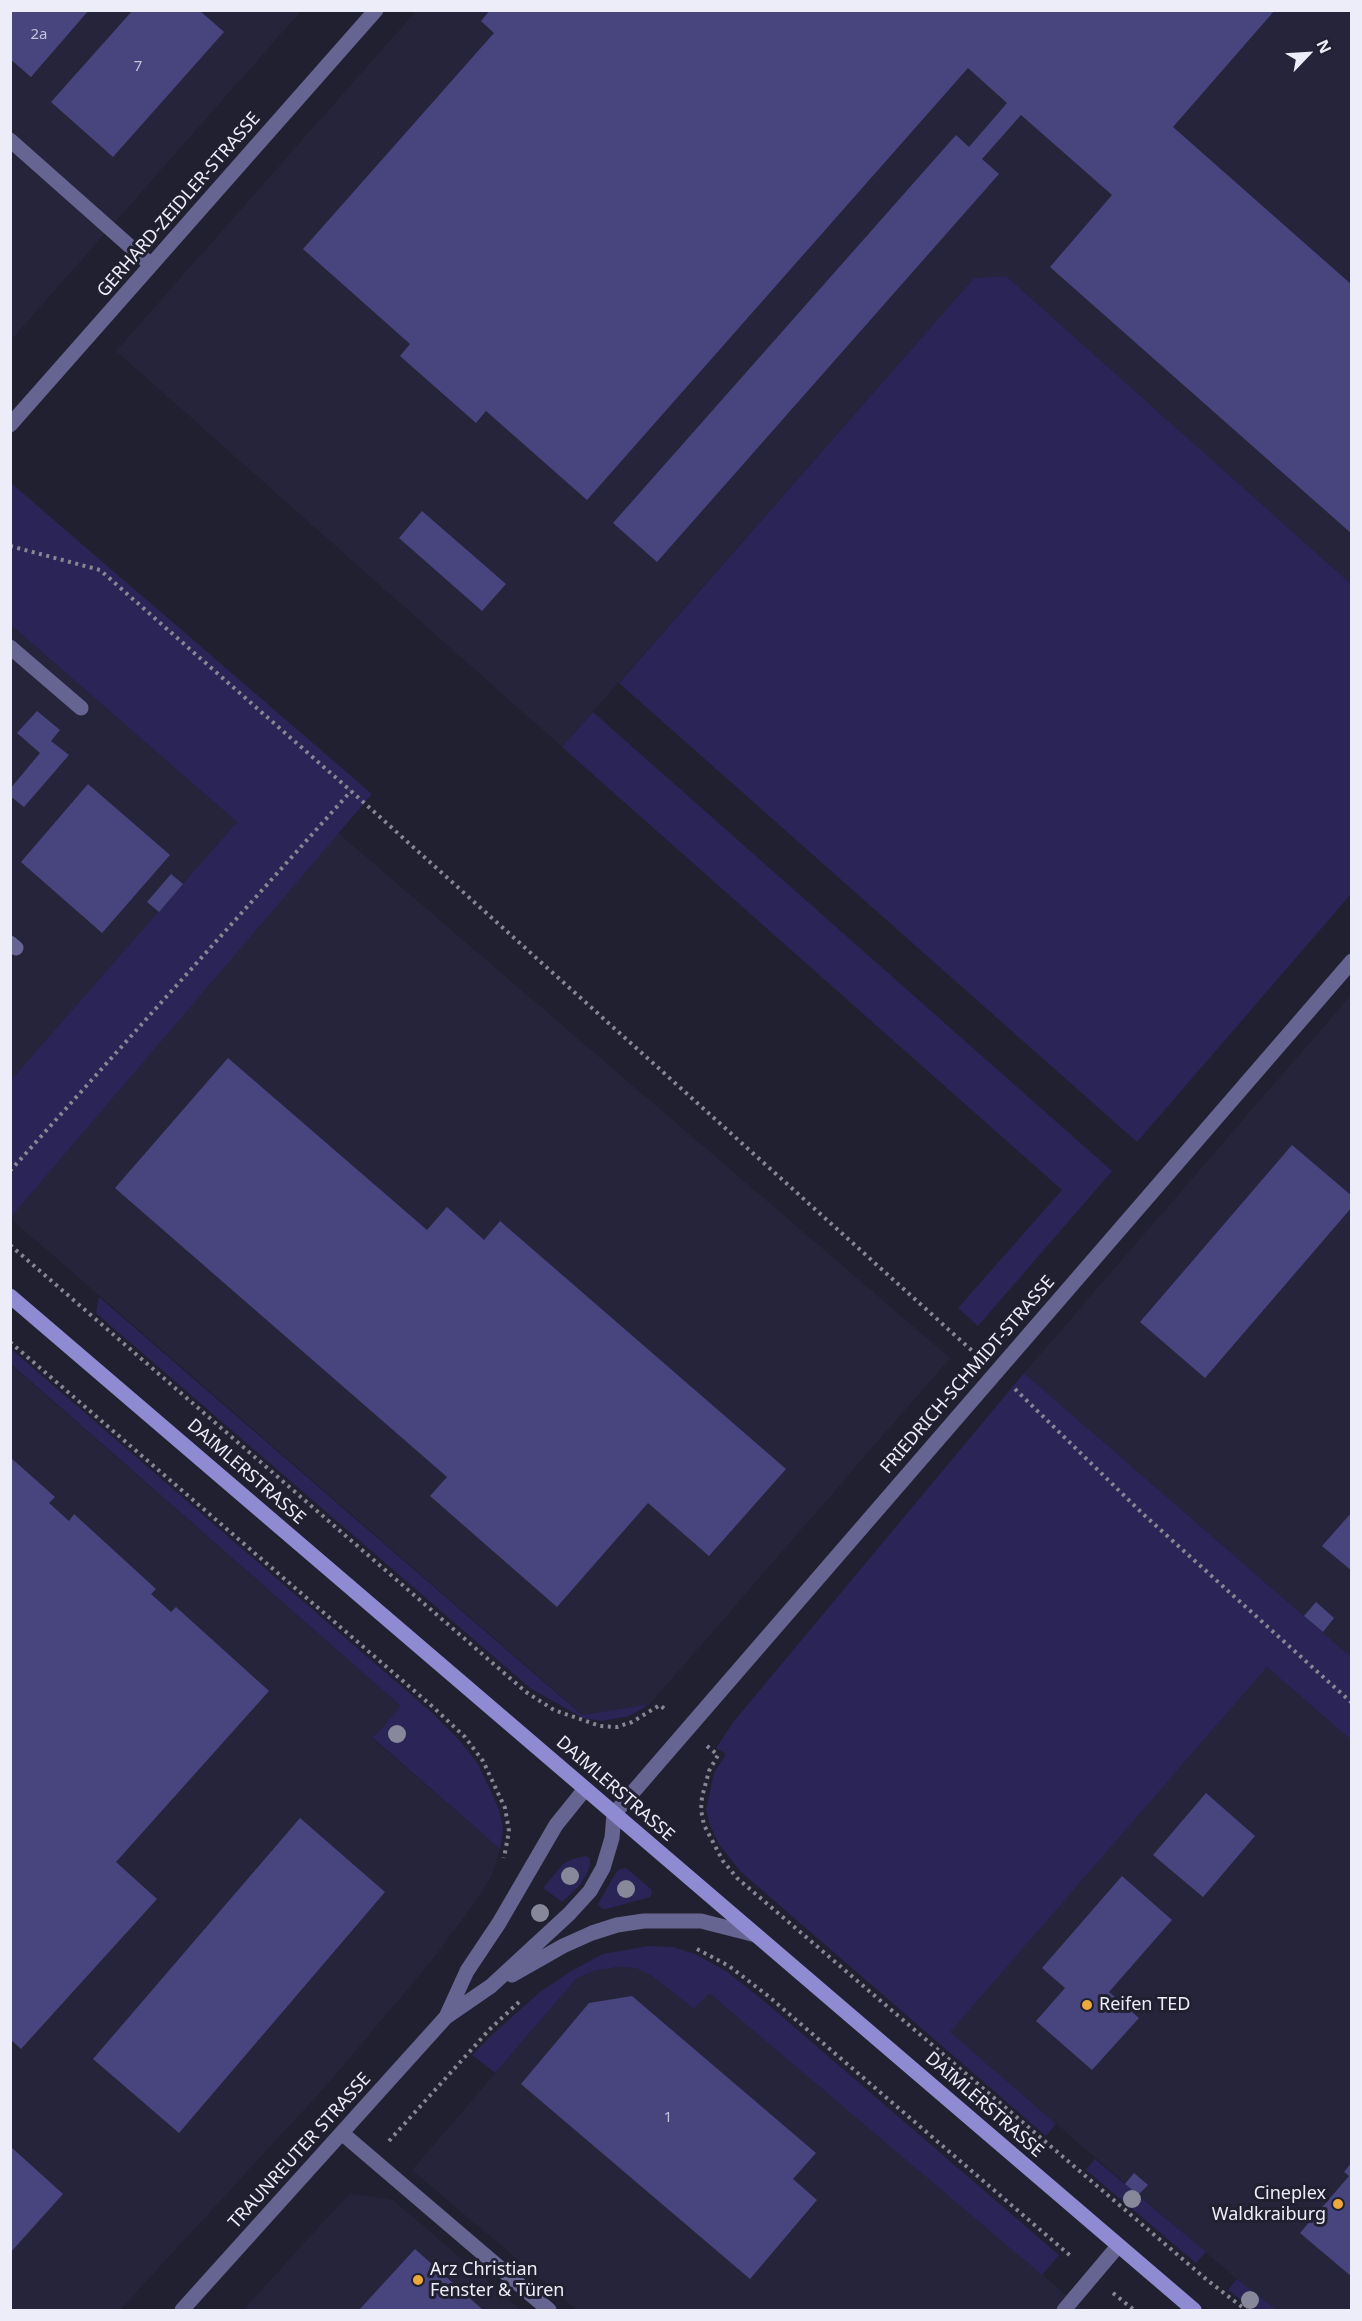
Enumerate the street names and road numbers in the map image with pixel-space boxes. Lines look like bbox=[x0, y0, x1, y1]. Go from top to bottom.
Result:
street label: GERHARD-ZEIDLER-STRASSE bbox=[93, 108, 265, 302]
street label: FRIEDRICH-SCHMIDT-STRASSE bbox=[876, 1272, 1060, 1478]
street label: DAIMLERSTRASSE bbox=[182, 1415, 310, 1529]
street label: DAIMLERSTRASSE bbox=[551, 1732, 679, 1846]
street label: DAIMLERSTRASSE bbox=[920, 2048, 1048, 2162]
street label: TRAUNREUTER STRASSE bbox=[224, 2069, 376, 2233]

